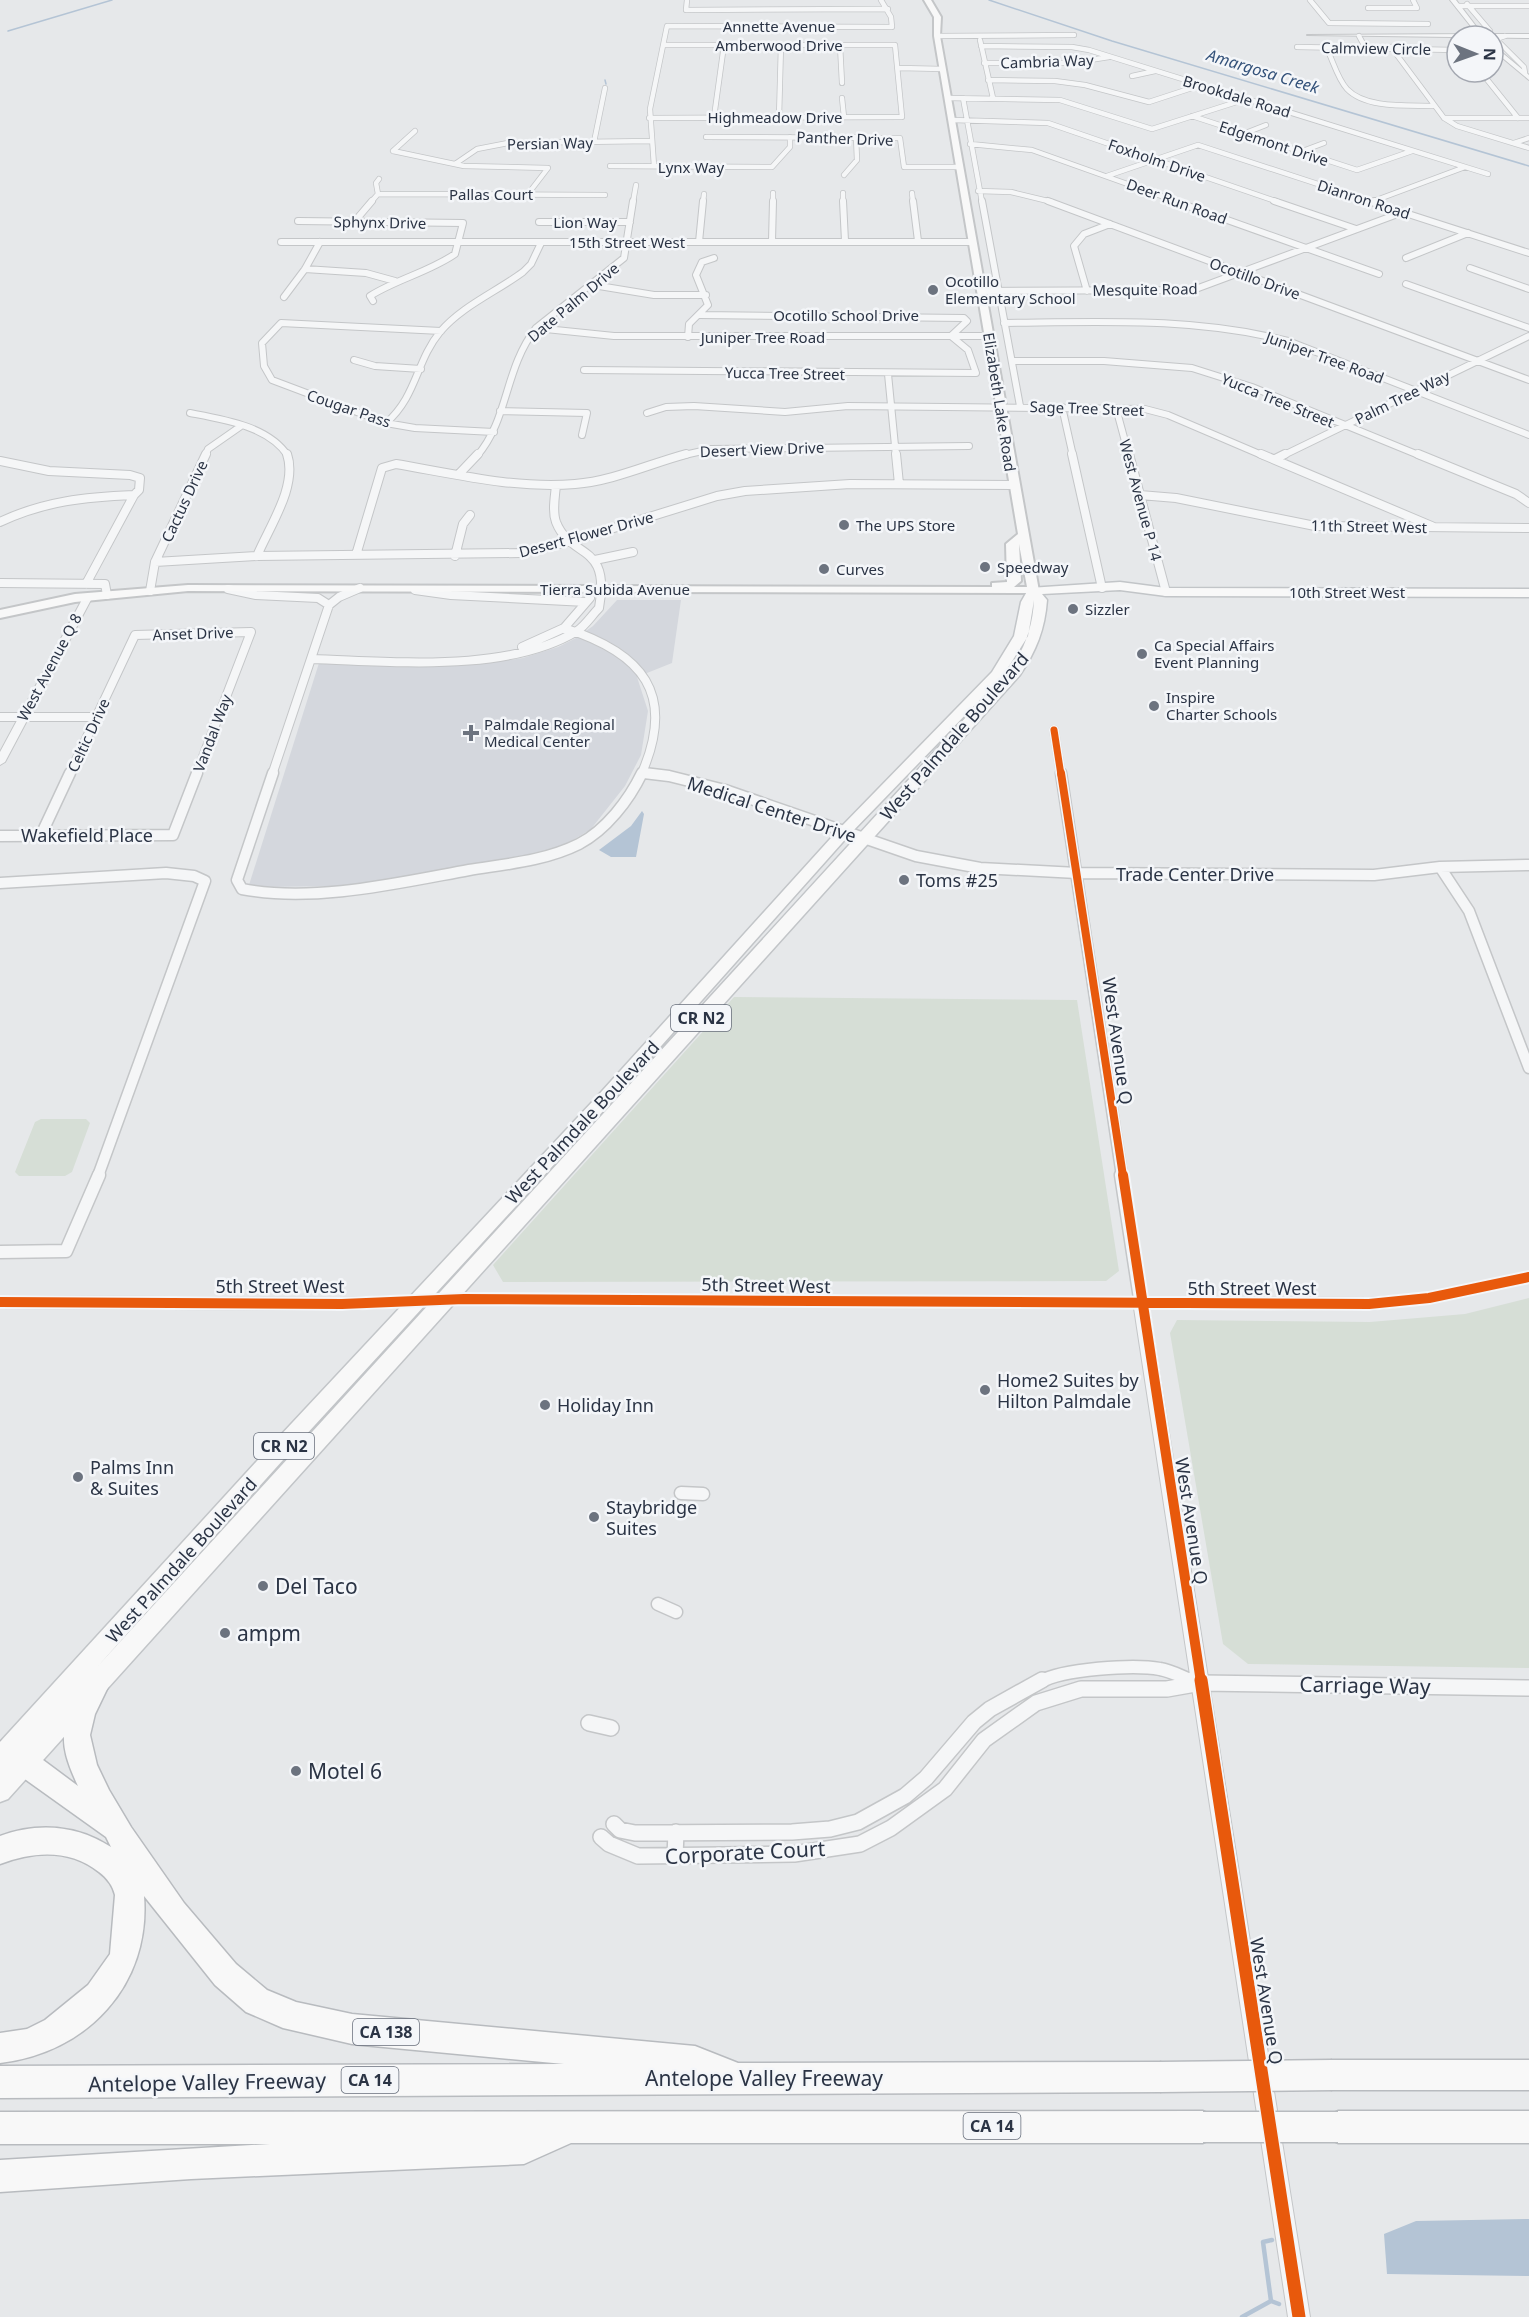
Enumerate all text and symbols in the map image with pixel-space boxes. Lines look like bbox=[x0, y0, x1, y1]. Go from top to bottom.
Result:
street label: Annette Avenue bbox=[723, 16, 835, 36]
north arrow bbox=[1445, 24, 1505, 84]
street label: Amberwood Drive bbox=[715, 35, 843, 55]
street label: Calmview Circle bbox=[1321, 37, 1431, 59]
water label: Amargosa Creek bbox=[1203, 43, 1323, 99]
text: N bbox=[1479, 48, 1501, 61]
street label: Cambria Way bbox=[1000, 49, 1094, 73]
street label: Brookdale Road bbox=[1181, 70, 1293, 122]
street label: Highmeadow Drive bbox=[707, 107, 843, 127]
street label: Edgemont Drive bbox=[1217, 116, 1331, 170]
street label: Panther Drive bbox=[796, 126, 894, 150]
street label: Persian Way bbox=[507, 132, 594, 154]
street label: Foxholm Drive bbox=[1106, 134, 1208, 186]
street label: Lynx Way bbox=[658, 157, 725, 177]
street label: Deer Run Road bbox=[1124, 174, 1230, 228]
street label: Dianron Road bbox=[1315, 175, 1413, 223]
street label: Pallas Court bbox=[449, 184, 534, 204]
street label: Sphynx Drive bbox=[334, 211, 426, 233]
street label: Lion Way bbox=[553, 212, 617, 232]
street label: 15th Street West bbox=[569, 232, 686, 252]
street label: Ocotillo Drive bbox=[1207, 252, 1303, 304]
street label: Date Palm Drive bbox=[523, 258, 623, 346]
place label: Ocotillo Elementary School bbox=[945, 271, 1076, 308]
street label: Mesquite Road bbox=[1092, 278, 1198, 300]
marker: Ocotillo Elementary School bbox=[926, 283, 940, 297]
street label: Ocotillo School Drive bbox=[773, 305, 919, 325]
street label: Juniper Tree Road bbox=[1261, 326, 1387, 388]
street label: Juniper Tree Road bbox=[699, 327, 825, 347]
street label: Elizabeth Lake Road bbox=[979, 331, 1021, 473]
street label: Yucca Tree Street bbox=[725, 362, 846, 384]
street label: Palm Tree Way bbox=[1351, 365, 1453, 429]
street label: Yucca Tree Street bbox=[1219, 368, 1338, 432]
street label: Cougar Pass bbox=[304, 384, 394, 432]
street label: Sage Tree Street bbox=[1029, 396, 1145, 420]
street label: Desert View Drive bbox=[699, 437, 825, 461]
street label: West Avenue P 14 bbox=[1115, 437, 1167, 564]
street label: Cactus Drive bbox=[156, 457, 212, 545]
street label: Desert Flower Drive bbox=[517, 506, 655, 562]
place label: The UPS Store bbox=[856, 515, 955, 535]
street label: 11th Street West bbox=[1311, 515, 1428, 537]
marker: The UPS Store bbox=[837, 518, 851, 532]
place label: Speedway bbox=[997, 557, 1069, 577]
place label: Curves bbox=[836, 559, 884, 579]
marker: Speedway bbox=[978, 560, 992, 574]
marker: Curves bbox=[817, 562, 831, 576]
street label: Tierra Subida Avenue bbox=[540, 579, 690, 599]
street label: 10th Street West bbox=[1289, 582, 1406, 602]
place label: Sizzler bbox=[1085, 599, 1130, 619]
marker: Sizzler bbox=[1066, 602, 1080, 616]
street label: West Avenue Q 8 bbox=[12, 610, 86, 724]
street label: Anset Drive bbox=[152, 622, 234, 644]
place label: Ca Special Affairs Event Planning bbox=[1154, 635, 1275, 672]
street label: West Palmdale Boulevard bbox=[874, 647, 1034, 825]
marker: Ca Special Affairs Event Planning bbox=[1135, 647, 1149, 661]
place label: Inspire Charter Schools bbox=[1166, 687, 1277, 724]
street label: Vandal Way bbox=[188, 691, 236, 775]
street label: Celtic Drive bbox=[62, 695, 114, 775]
marker: Inspire Charter Schools bbox=[1147, 699, 1161, 713]
place label: Palmdale Regional Medical Center bbox=[484, 714, 615, 751]
marker: Palmdale Regional Medical Center bbox=[462, 724, 480, 742]
street label: Medical Center Drive bbox=[685, 770, 859, 848]
street label: Wakefield Place bbox=[21, 823, 153, 847]
street label: Trade Center Drive bbox=[1116, 862, 1274, 886]
place label: Toms #25 bbox=[916, 868, 998, 892]
marker: Toms #25 bbox=[897, 873, 911, 887]
street label: West Avenue Q bbox=[1097, 976, 1139, 1106]
road number: CR N2 bbox=[671, 1005, 731, 1031]
street label: West Palmdale Boulevard bbox=[500, 1035, 664, 1209]
street label: 5th Street West bbox=[701, 1272, 831, 1298]
street label: 5th Street West bbox=[215, 1274, 345, 1298]
street label: 5th Street West bbox=[1187, 1276, 1317, 1300]
place label: Home2 Suites by Hilton Palmdale bbox=[997, 1368, 1139, 1413]
marker: Home2 Suites by Hilton Palmdale bbox=[978, 1383, 992, 1397]
place label: Holiday Inn bbox=[557, 1393, 654, 1417]
marker: Holiday Inn bbox=[538, 1398, 552, 1412]
road number: CR N2 bbox=[254, 1433, 314, 1459]
place label: Palms Inn & Suites bbox=[90, 1455, 174, 1500]
street label: West Avenue Q bbox=[1170, 1456, 1214, 1586]
marker: Palms Inn & Suites bbox=[71, 1470, 85, 1484]
street label: West Palmdale Boulevard bbox=[100, 1472, 262, 1648]
place label: Staybridge Suites bbox=[606, 1495, 697, 1540]
marker: Staybridge Suites bbox=[587, 1510, 601, 1524]
place label: Del Taco bbox=[275, 1572, 358, 1600]
marker: Del Taco bbox=[256, 1579, 270, 1593]
place label: ampm bbox=[237, 1619, 301, 1647]
marker: ampm bbox=[218, 1626, 232, 1640]
street label: Carriage Way bbox=[1299, 1670, 1431, 1700]
place label: Motel 6 bbox=[308, 1757, 382, 1785]
marker: Motel 6 bbox=[289, 1764, 303, 1778]
street label: Corporate Court bbox=[664, 1834, 826, 1870]
street label: West Avenue Q bbox=[1245, 1936, 1289, 2066]
road number: CA 138 bbox=[353, 2019, 419, 2045]
street label: Antelope Valley Freeway bbox=[645, 2064, 883, 2092]
street label: Antelope Valley Freeway bbox=[88, 2066, 326, 2098]
road number: CA 14 bbox=[342, 2067, 398, 2093]
road number: CA 14 bbox=[964, 2113, 1020, 2139]

